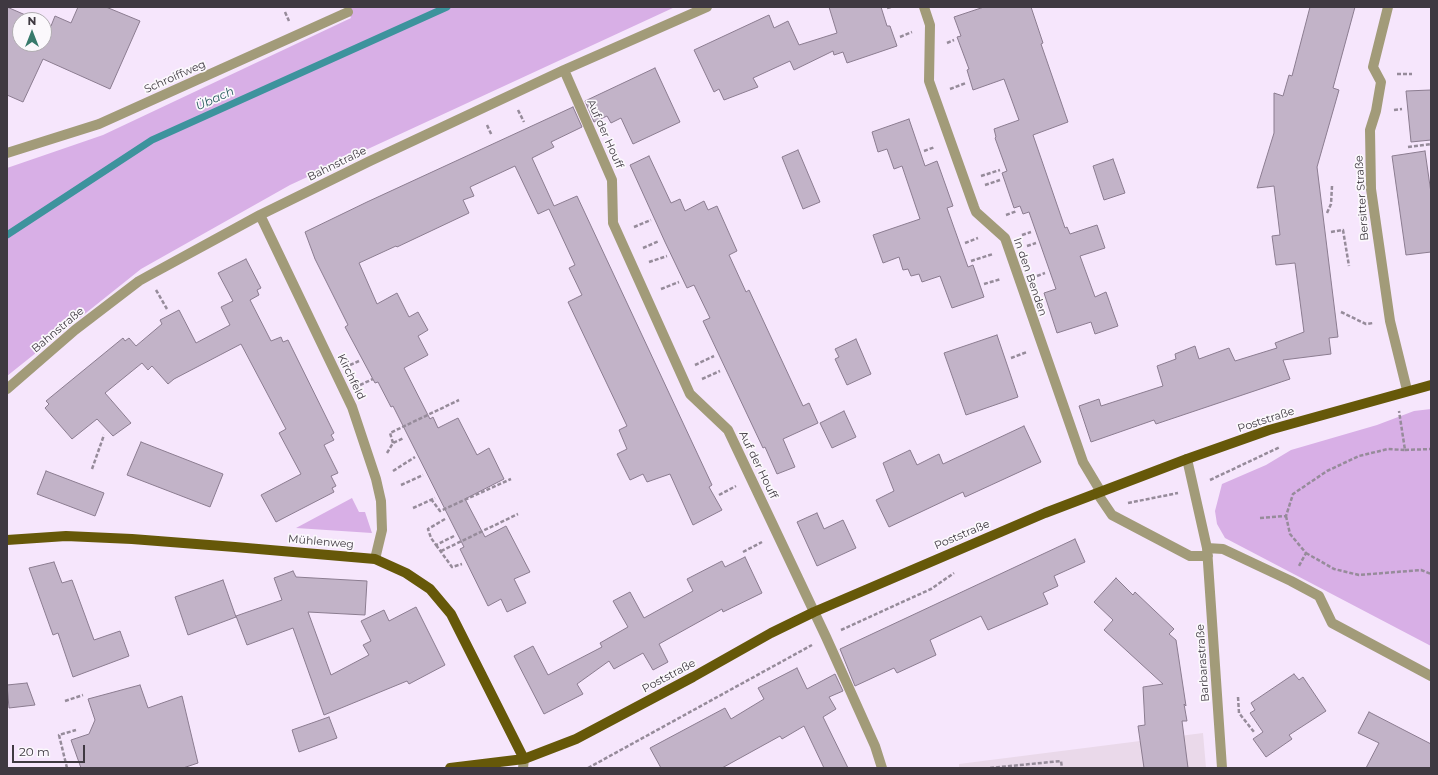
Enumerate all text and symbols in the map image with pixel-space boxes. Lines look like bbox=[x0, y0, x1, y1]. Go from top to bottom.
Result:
north arrow bbox=[12, 12, 52, 52]
text: N bbox=[28, 14, 36, 28]
street label: Schroiffweg bbox=[142, 58, 208, 96]
water label: Übach bbox=[194, 84, 236, 114]
street label: Auf der Houff bbox=[584, 98, 626, 170]
street label: Bahnstraße bbox=[305, 144, 369, 184]
street label: Bersitter Straße bbox=[1352, 155, 1372, 241]
street label: In den Benden bbox=[1010, 236, 1050, 318]
street label: Bahnstraße bbox=[29, 304, 87, 356]
street label: Kirchfeld bbox=[334, 352, 368, 402]
street label: Poststraße bbox=[1236, 405, 1296, 435]
street label: Auf der Houff bbox=[736, 429, 780, 501]
street label: Poststraße bbox=[932, 517, 992, 553]
street label: Mühlenweg bbox=[288, 533, 354, 551]
street label: Barbarastraße bbox=[1194, 624, 1212, 702]
street label: Poststraße bbox=[640, 656, 698, 696]
scale bar bbox=[14, 737, 87, 763]
text: 20 m bbox=[19, 744, 50, 759]

